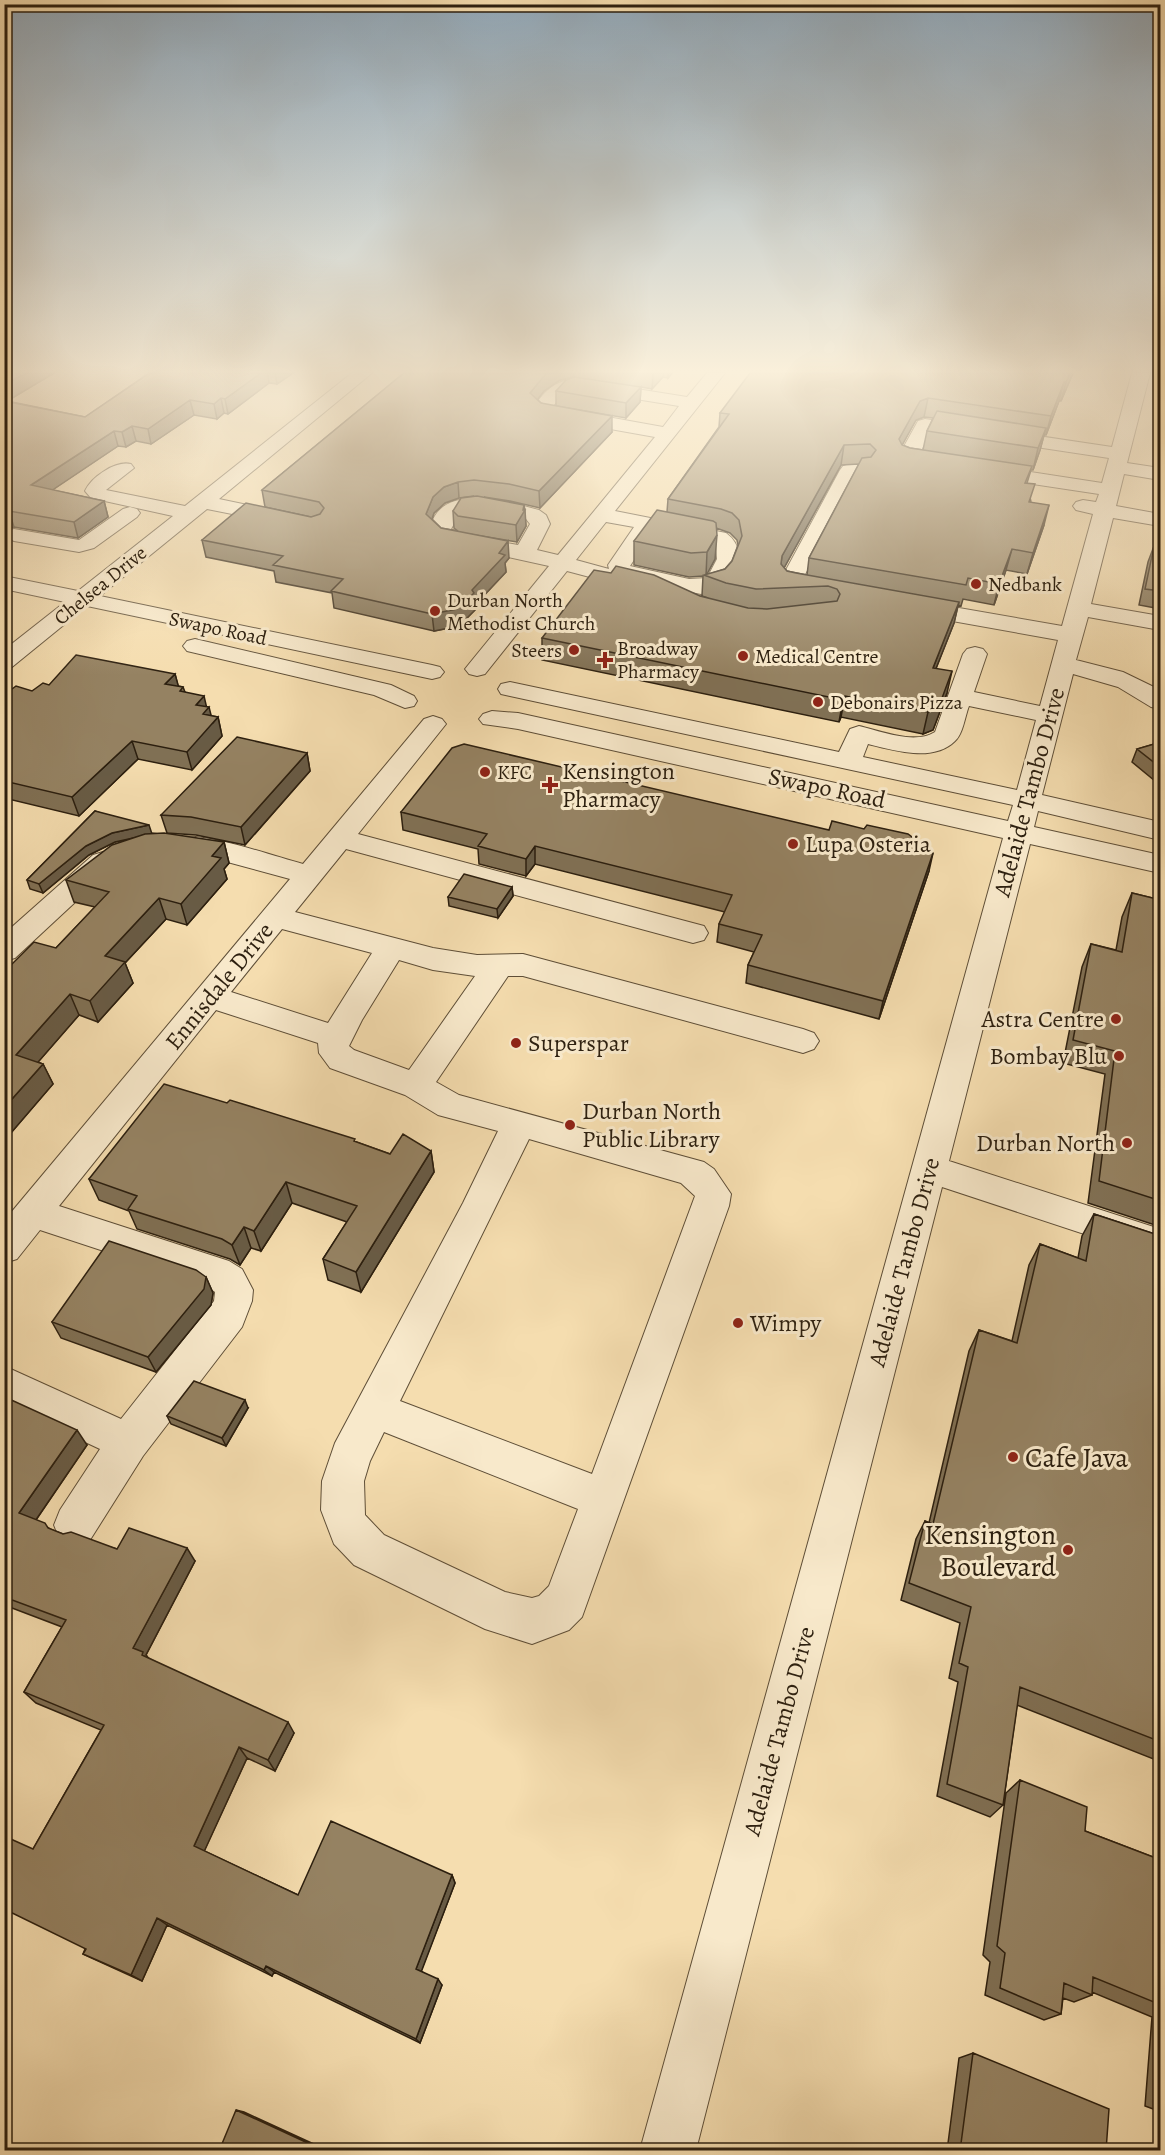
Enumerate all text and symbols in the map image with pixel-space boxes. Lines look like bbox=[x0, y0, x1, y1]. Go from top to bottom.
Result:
street label: Chelsea Drive bbox=[48, 540, 152, 631]
place label: Nedbank bbox=[988, 571, 1062, 598]
marker: Nedbank bbox=[969, 577, 983, 591]
place label: Durban North Methodist Church bbox=[447, 587, 596, 637]
marker: Durban North Methodist Church bbox=[428, 604, 442, 618]
street label: Swapo Road bbox=[166, 605, 270, 652]
place label: Broadway Pharmacy bbox=[617, 635, 700, 685]
place label: Steers bbox=[511, 637, 562, 664]
marker: Steers bbox=[567, 643, 581, 657]
place label: Medical Centre bbox=[755, 643, 878, 670]
marker: Medical Centre bbox=[736, 649, 750, 663]
marker: Broadway Pharmacy bbox=[598, 653, 612, 667]
street label: Adelaide Tambo Drive bbox=[985, 684, 1072, 901]
place label: Debonairs Pizza bbox=[830, 689, 964, 716]
marker: Debonairs Pizza bbox=[811, 695, 825, 709]
place label: Kensington Pharmacy bbox=[562, 755, 675, 815]
place label: KFC bbox=[497, 759, 532, 786]
street label: Swapo Road bbox=[765, 760, 889, 816]
marker: KFC bbox=[478, 765, 492, 779]
marker: Kensington Pharmacy bbox=[543, 778, 557, 792]
place label: Lupa Osteria bbox=[805, 828, 932, 860]
marker: Lupa Osteria bbox=[786, 837, 800, 851]
street label: Ennisdale Drive bbox=[158, 916, 280, 1056]
place label: Astra Centre bbox=[980, 1003, 1104, 1035]
marker: Astra Centre bbox=[1109, 1012, 1123, 1026]
place label: Superspar bbox=[528, 1027, 629, 1059]
marker: Superspar bbox=[509, 1036, 523, 1050]
place label: Bombay Blu bbox=[989, 1040, 1107, 1072]
marker: Bombay Blu bbox=[1112, 1049, 1126, 1063]
place label: Durban North Public Library bbox=[582, 1095, 721, 1155]
marker: Durban North Public Library bbox=[563, 1118, 577, 1132]
place label: Durban North bbox=[976, 1127, 1115, 1159]
marker: Durban North bbox=[1120, 1136, 1134, 1150]
street label: Adelaide Tambo Drive bbox=[860, 1154, 947, 1371]
place label: Wimpy bbox=[749, 1307, 821, 1339]
marker: Wimpy bbox=[731, 1316, 745, 1330]
place label: Cafe Java bbox=[1025, 1439, 1128, 1477]
marker: Cafe Java bbox=[1006, 1450, 1020, 1464]
place label: Kensington Boulevard bbox=[924, 1516, 1057, 1586]
marker: Kensington Boulevard bbox=[1061, 1543, 1075, 1557]
street label: Adelaide Tambo Drive bbox=[735, 1623, 822, 1840]

